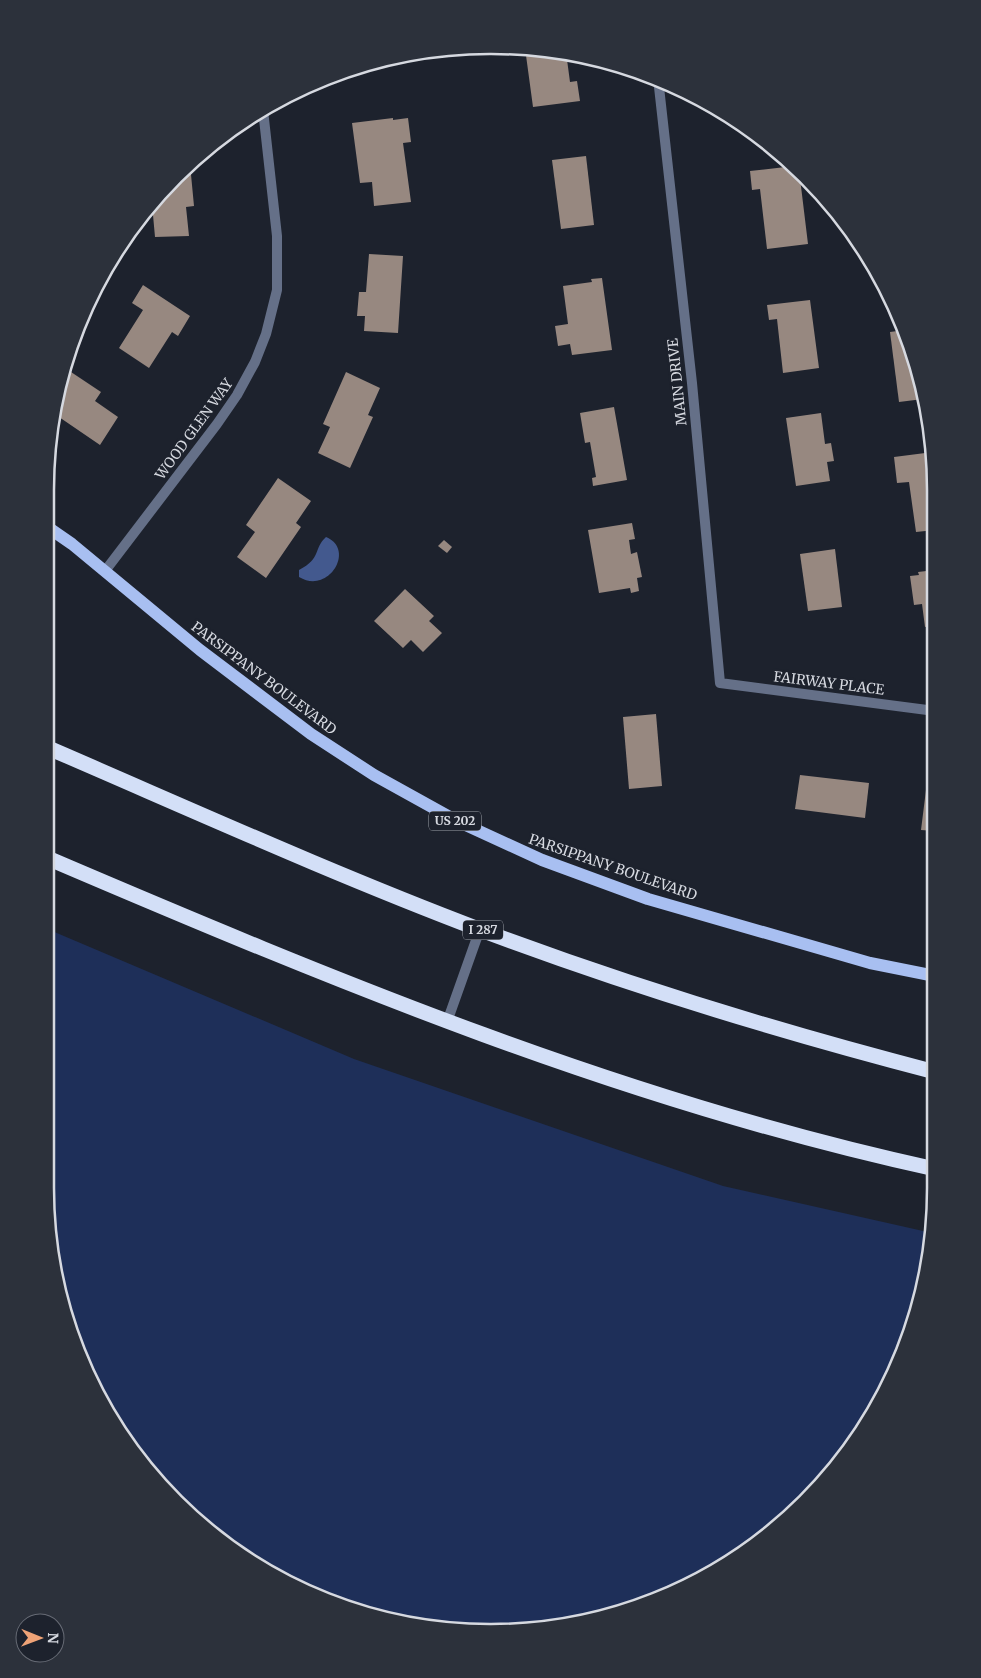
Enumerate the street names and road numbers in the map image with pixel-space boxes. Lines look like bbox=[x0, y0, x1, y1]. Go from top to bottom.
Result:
street label: MAIN DRIVE bbox=[663, 338, 691, 426]
street label: WOOD GLEN WAY bbox=[151, 374, 237, 484]
street label: PARSIPPANY BOULEVARD bbox=[188, 618, 340, 739]
street label: FAIRWAY PLACE bbox=[773, 667, 885, 699]
road number: US 202 bbox=[429, 811, 481, 830]
street label: PARSIPPANY BOULEVARD bbox=[526, 830, 700, 904]
road number: I 287 bbox=[463, 920, 503, 940]

